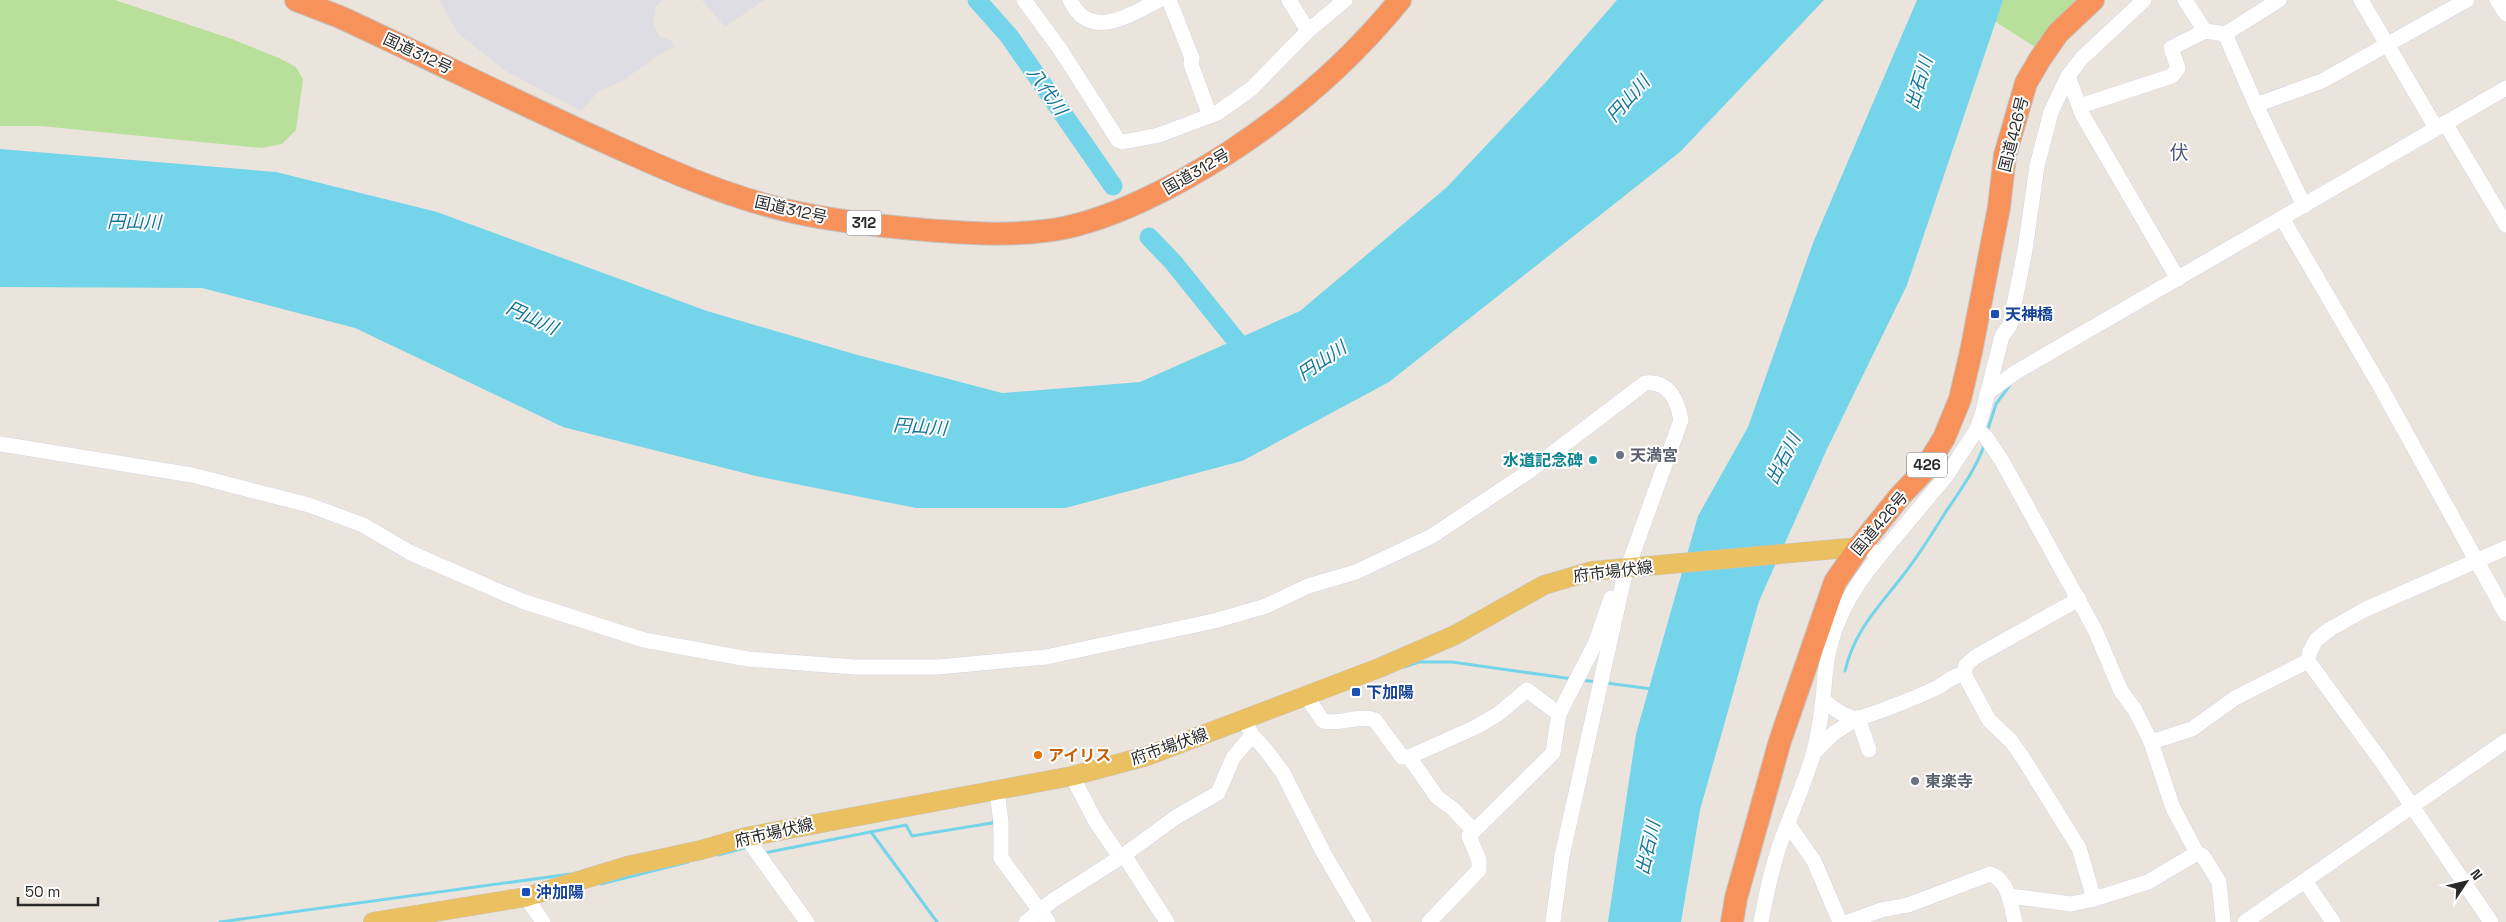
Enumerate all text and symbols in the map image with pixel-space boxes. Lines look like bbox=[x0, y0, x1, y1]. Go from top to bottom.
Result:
street label: 国道312号 bbox=[380, 28, 456, 79]
water label: 出石川 bbox=[1900, 52, 1938, 112]
water label: 八代川 bbox=[1023, 62, 1073, 121]
water label: 円山川 bbox=[1601, 69, 1656, 126]
street label: 国道426号 bbox=[1994, 94, 2033, 174]
district label: 伏 bbox=[2169, 140, 2189, 165]
street label: 国道312号 bbox=[1159, 144, 1233, 199]
street label: 国道312号 bbox=[753, 191, 829, 228]
water label: 円山川 bbox=[107, 210, 163, 234]
road number: 312 bbox=[846, 210, 882, 236]
water label: 円山川 bbox=[503, 296, 563, 340]
place label: 天神橋 bbox=[2005, 304, 2053, 325]
marker: 天神橋 bbox=[1989, 308, 2001, 320]
water label: 円山川 bbox=[1293, 335, 1352, 385]
water label: 円山川 bbox=[892, 413, 950, 440]
water label: 出石川 bbox=[1760, 428, 1806, 488]
place label: 天満宮 bbox=[1630, 445, 1678, 466]
marker: 天満宮 bbox=[1614, 449, 1626, 461]
place label: 水道記念碑 bbox=[1503, 450, 1583, 471]
road number: 426 bbox=[1907, 452, 1947, 478]
marker: 水道記念碑 bbox=[1587, 454, 1599, 466]
street label: 国道426号 bbox=[1846, 487, 1912, 560]
street label: 府市場伏線 bbox=[1572, 556, 1654, 587]
place label: 下加陽 bbox=[1366, 682, 1414, 703]
marker: 下加陽 bbox=[1350, 686, 1362, 698]
street label: 府市場伏線 bbox=[1128, 724, 1210, 769]
place label: アイリス bbox=[1048, 745, 1111, 766]
marker: アイリス bbox=[1032, 749, 1044, 761]
place label: 東楽寺 bbox=[1925, 771, 1973, 792]
marker: 東楽寺 bbox=[1909, 775, 1921, 787]
street label: 府市場伏線 bbox=[733, 813, 815, 852]
water label: 出石川 bbox=[1630, 817, 1665, 877]
north arrow bbox=[2441, 857, 2491, 907]
text: N bbox=[2467, 866, 2487, 884]
scale bar bbox=[18, 874, 98, 906]
text: 50 m bbox=[25, 882, 60, 901]
place label: 沖加陽 bbox=[536, 882, 584, 903]
marker: 沖加陽 bbox=[520, 886, 532, 898]

